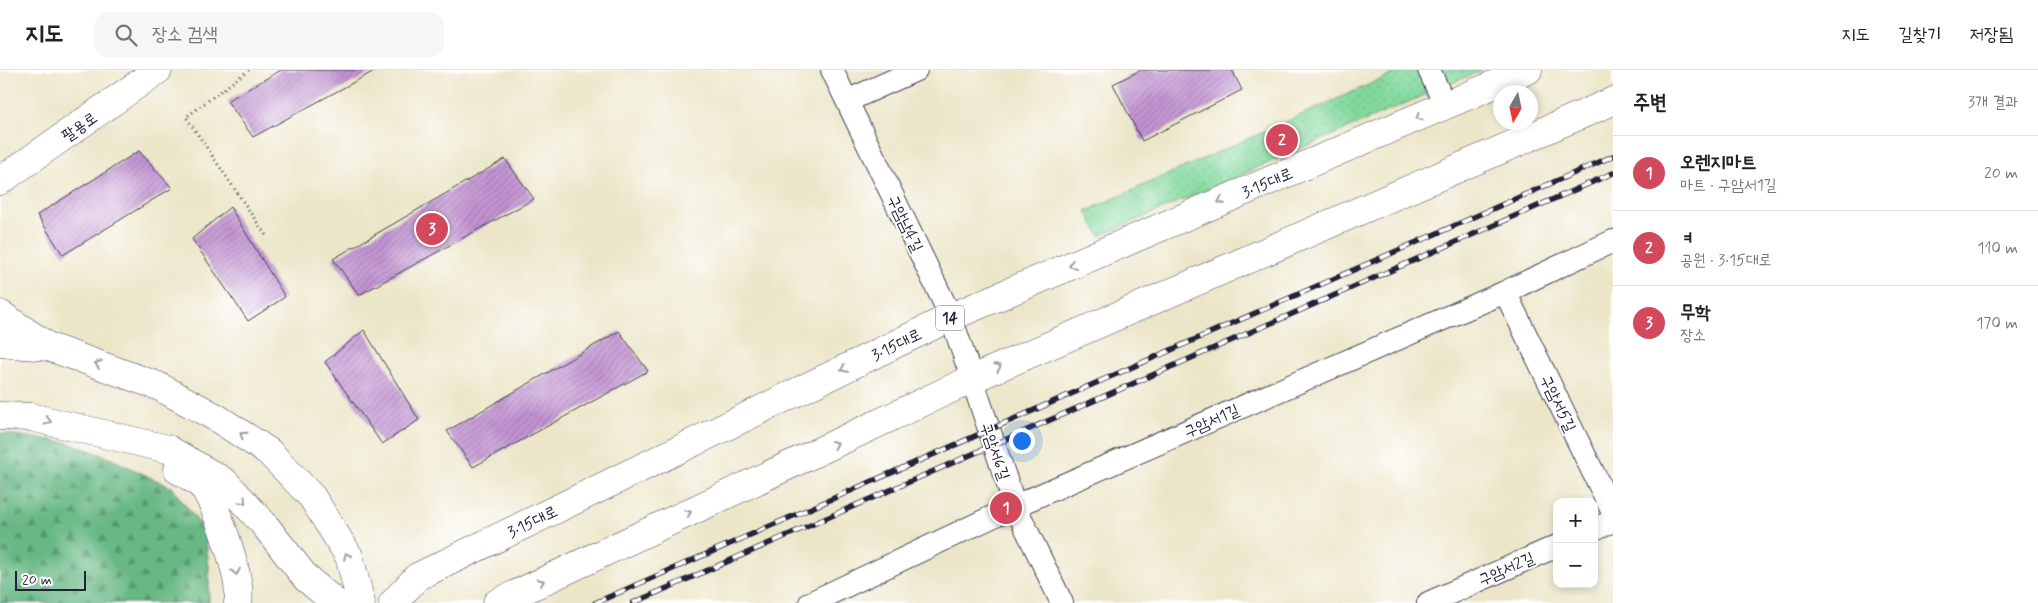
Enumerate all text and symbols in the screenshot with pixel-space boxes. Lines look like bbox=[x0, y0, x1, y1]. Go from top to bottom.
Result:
search box bbox=[94, 12, 444, 57]
text: 지도 bbox=[25, 19, 64, 50]
icon: search bbox=[112, 21, 140, 49]
text: 장소 검색 bbox=[152, 22, 218, 47]
text: 지도 bbox=[1841, 23, 1870, 47]
text: 길찾기 bbox=[1898, 23, 1942, 47]
text: 저장됨 bbox=[1970, 23, 2013, 47]
north arrow bbox=[1493, 85, 1538, 130]
text: 주변 bbox=[1633, 89, 1667, 117]
text: 3개 결과 bbox=[1968, 92, 2018, 113]
street label: 팔용로 bbox=[58, 108, 102, 147]
one-way arrow bbox=[1415, 110, 1424, 121]
pin: 2 bbox=[1266, 121, 1298, 159]
text: 오렌지마트 bbox=[1680, 150, 1756, 175]
street label: 3·15대로 bbox=[1239, 163, 1296, 203]
text: 1 bbox=[1645, 163, 1653, 184]
text: 20 m bbox=[1984, 163, 2018, 184]
text: 마트 · 구암서1길 bbox=[1680, 175, 1777, 196]
street label: 구암남4길 bbox=[882, 192, 927, 256]
one-way arrow bbox=[1217, 195, 1226, 206]
pin: 3 bbox=[416, 210, 448, 248]
text: ㅕ bbox=[1680, 225, 1695, 250]
text: 2 bbox=[1645, 238, 1653, 259]
text: 110 m bbox=[1977, 238, 2018, 259]
text: 공원 · 3·15대로 bbox=[1680, 250, 1771, 271]
one-way arrow bbox=[1068, 259, 1077, 270]
text: 무학 bbox=[1680, 300, 1711, 325]
road number: 14 bbox=[936, 306, 964, 330]
text: 3 bbox=[1645, 313, 1653, 334]
text: 170 m bbox=[1976, 313, 2018, 334]
street label: 3·15대로 bbox=[868, 324, 925, 366]
text: 장소 bbox=[1680, 325, 1706, 346]
one-way arrow bbox=[94, 360, 102, 370]
one-way arrow bbox=[840, 363, 849, 373]
one-way arrow bbox=[993, 363, 1002, 374]
street label: 구암서5길 bbox=[1535, 372, 1581, 436]
street label: 구암서1길 bbox=[1181, 400, 1243, 443]
one-way arrow bbox=[44, 415, 53, 426]
street label: 구암서6길 bbox=[975, 420, 1014, 483]
your location bbox=[1009, 428, 1035, 454]
one-way arrow bbox=[240, 432, 249, 441]
one-way arrow bbox=[830, 439, 839, 450]
pin: 1 bbox=[990, 489, 1022, 527]
one-way arrow bbox=[237, 496, 246, 505]
map controls bbox=[1553, 498, 1598, 588]
button: + bbox=[1553, 498, 1598, 543]
street label: 3·15대로 bbox=[504, 501, 561, 543]
one-way arrow bbox=[683, 510, 692, 520]
button: − bbox=[1553, 543, 1598, 588]
street label: 구암서2길 bbox=[1475, 548, 1538, 591]
one-way arrow bbox=[344, 553, 354, 562]
scale bar bbox=[15, 568, 86, 591]
one-way arrow bbox=[230, 568, 240, 577]
text: 20 m bbox=[22, 571, 52, 589]
one-way arrow bbox=[536, 578, 545, 589]

